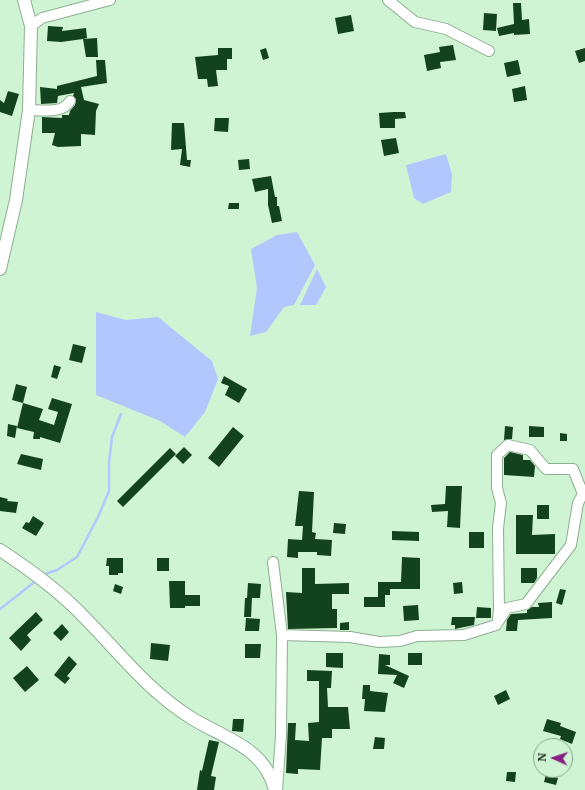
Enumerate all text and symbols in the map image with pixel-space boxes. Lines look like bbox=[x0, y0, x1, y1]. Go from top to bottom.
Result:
north arrow bbox=[533, 738, 573, 778]
text: N bbox=[535, 753, 549, 762]

